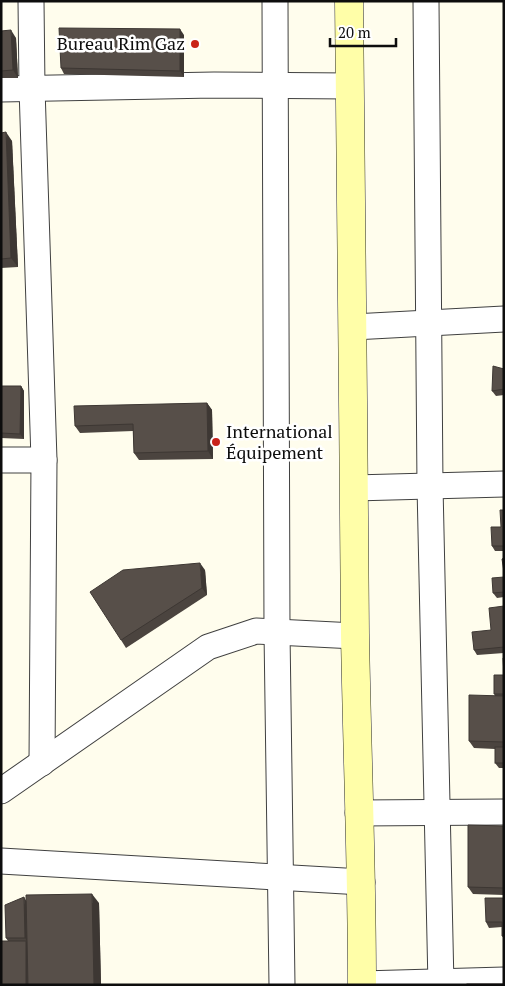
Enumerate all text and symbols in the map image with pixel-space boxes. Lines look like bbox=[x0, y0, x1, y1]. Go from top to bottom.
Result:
scale bar bbox=[330, 15, 396, 47]
text: 20 m bbox=[338, 22, 371, 42]
place label: Bureau Rim Gaz bbox=[57, 31, 185, 55]
marker: Bureau Rim Gaz bbox=[189, 38, 201, 50]
place label: International Équipement bbox=[226, 419, 333, 464]
marker: International Équipement bbox=[210, 436, 222, 448]

